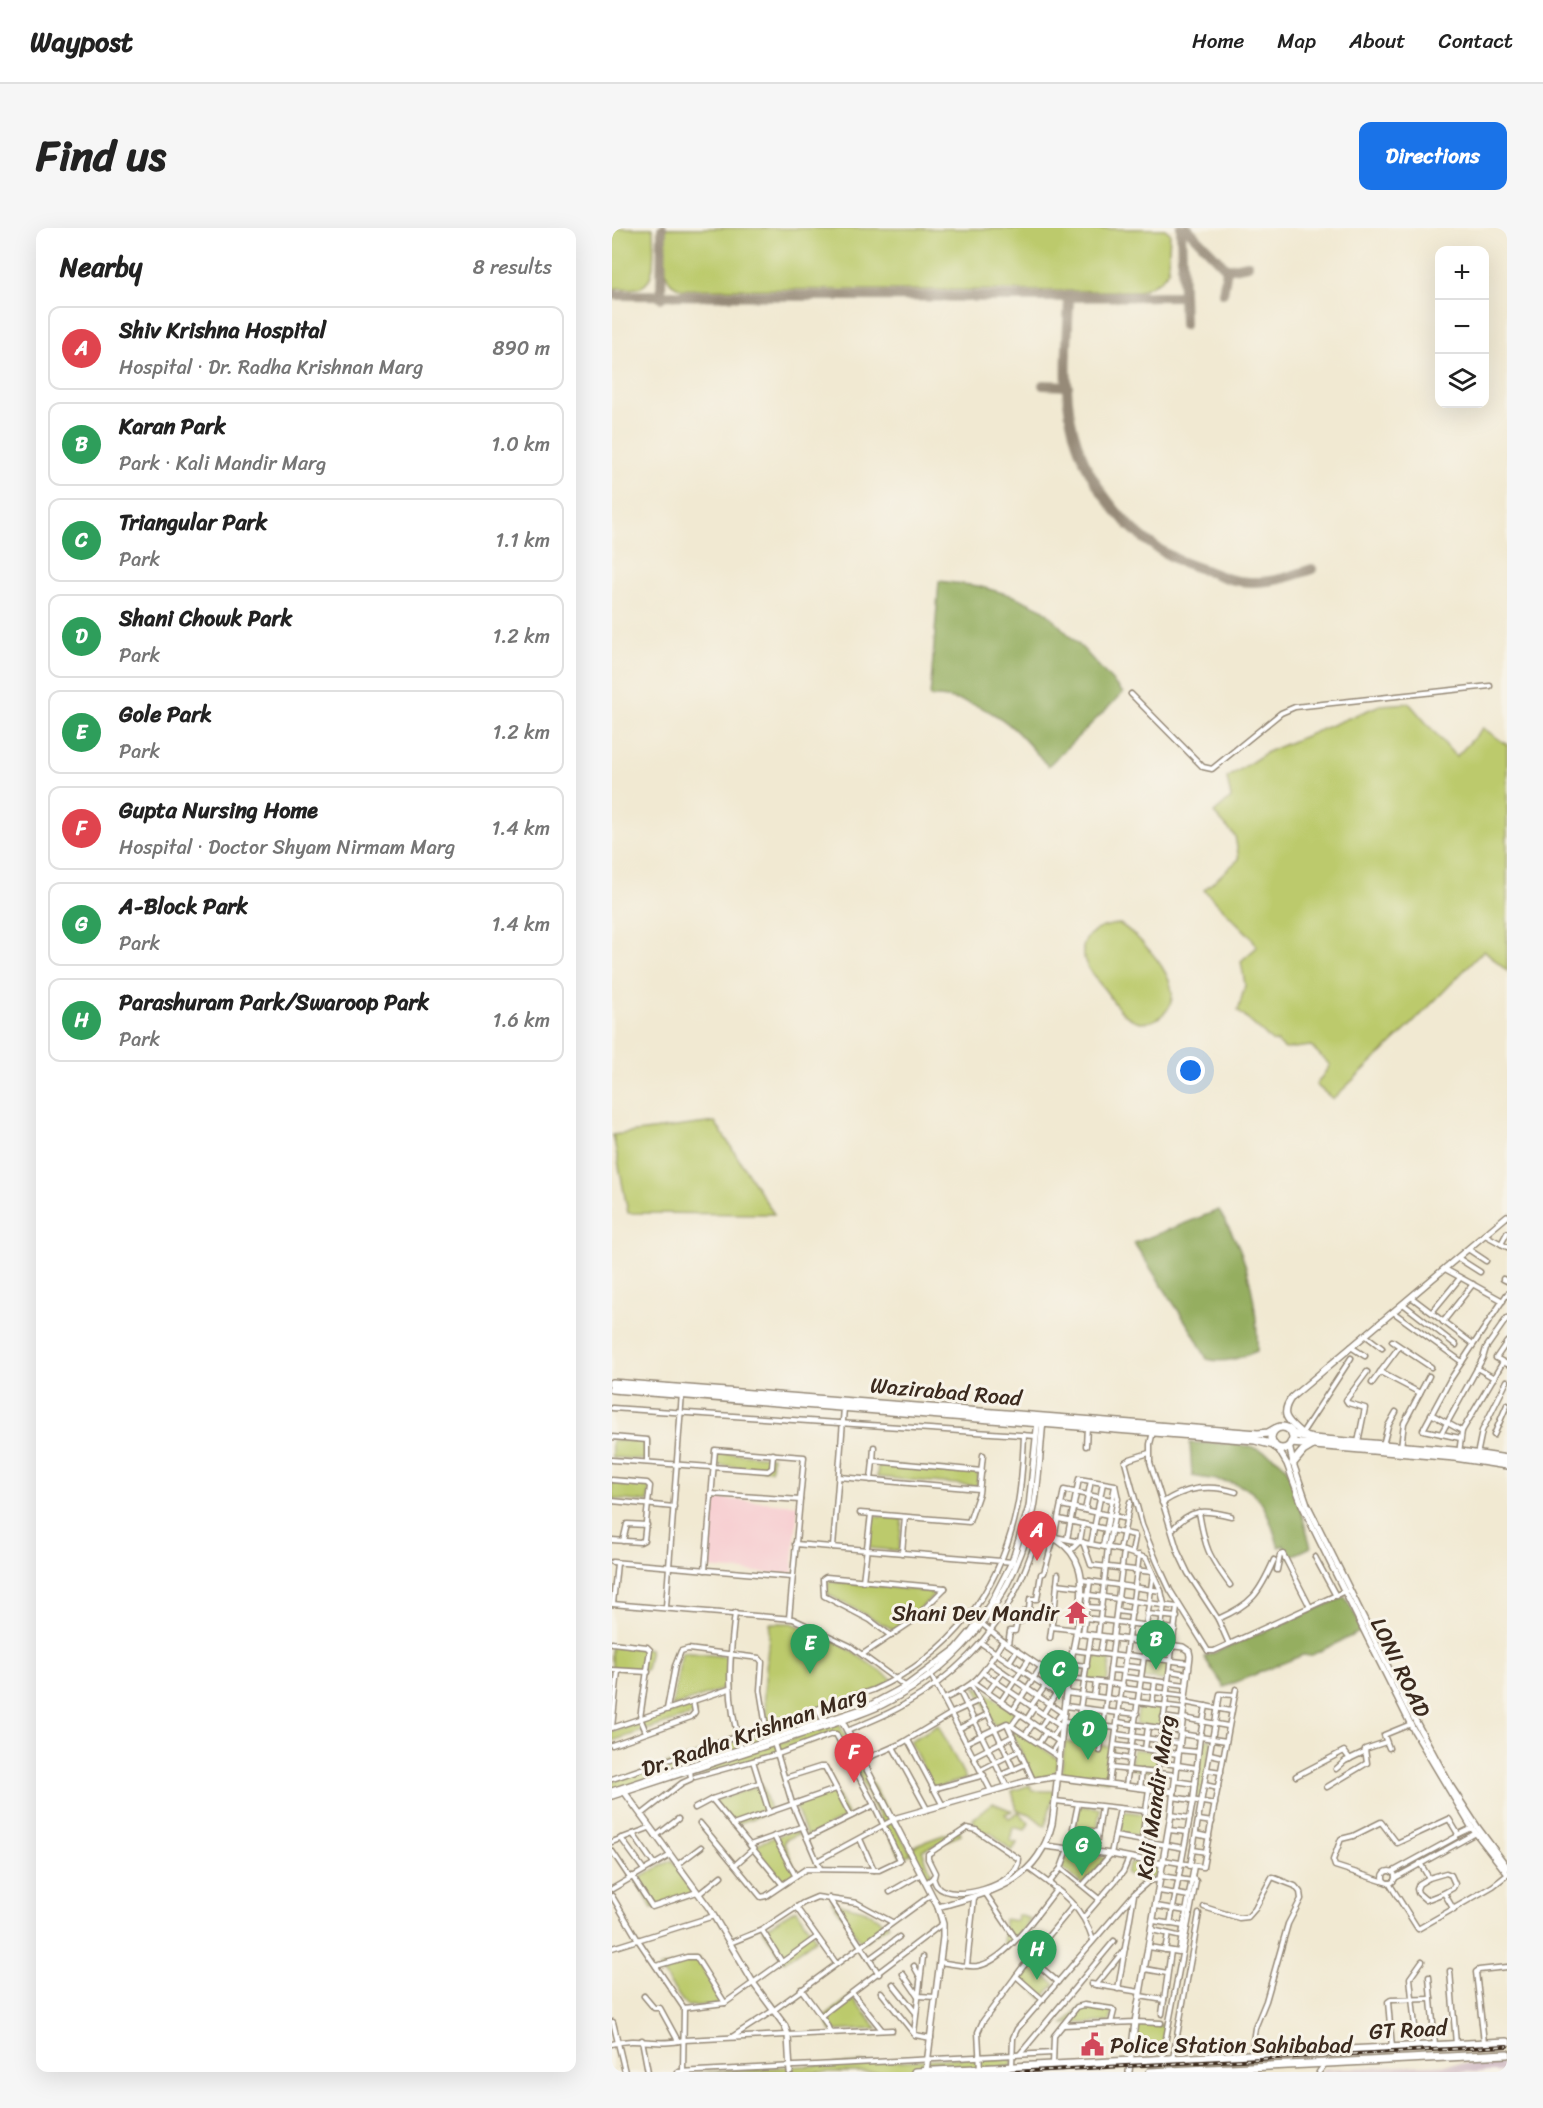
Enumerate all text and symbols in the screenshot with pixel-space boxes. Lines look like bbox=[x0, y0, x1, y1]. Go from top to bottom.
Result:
text: Waypost bbox=[30, 17, 133, 66]
text: Home bbox=[1192, 22, 1244, 60]
text: Map bbox=[1277, 22, 1316, 60]
text: About bbox=[1349, 22, 1406, 60]
text: Contact bbox=[1439, 22, 1513, 60]
text: Find us bbox=[36, 119, 166, 193]
button: Directions bbox=[1359, 122, 1507, 190]
text: Nearby bbox=[60, 244, 142, 290]
map controls bbox=[1435, 246, 1489, 408]
button: + bbox=[1435, 246, 1489, 300]
text: 8 results bbox=[473, 250, 552, 285]
button: − bbox=[1435, 300, 1489, 354]
text: Shiv Krishna Hospital bbox=[119, 311, 326, 350]
text: A bbox=[75, 331, 88, 366]
text: 890 m bbox=[492, 331, 550, 366]
text: Hospital · Dr. Radha Krishnan Marg bbox=[119, 350, 423, 385]
button: layers bbox=[1435, 354, 1489, 408]
text: Karan Park bbox=[119, 407, 226, 446]
text: B bbox=[75, 427, 88, 462]
text: 1.0 km bbox=[492, 427, 550, 462]
text: Park · Kali Mandir Marg bbox=[119, 446, 326, 481]
text: Triangular Park bbox=[119, 503, 267, 542]
text: C bbox=[75, 523, 88, 558]
text: 1.1 km bbox=[496, 523, 550, 558]
text: Park bbox=[119, 542, 160, 577]
text: Shani Chowk Park bbox=[119, 599, 292, 638]
text: D bbox=[76, 619, 87, 654]
text: 1.2 km bbox=[493, 619, 550, 654]
text: Park bbox=[119, 638, 160, 673]
text: Gole Park bbox=[119, 695, 212, 734]
text: E bbox=[76, 715, 87, 750]
text: 1.2 km bbox=[493, 715, 550, 750]
text: Park bbox=[119, 734, 160, 769]
text: Gupta Nursing Home bbox=[119, 791, 318, 830]
text: F bbox=[76, 811, 87, 846]
text: 1.4 km bbox=[492, 811, 550, 846]
text: Hospital · Doctor Shyam Nirmam Marg bbox=[119, 830, 455, 865]
text: A-Block Park bbox=[119, 887, 248, 926]
text: G bbox=[75, 907, 88, 942]
text: 1.4 km bbox=[492, 907, 550, 942]
text: Park bbox=[119, 926, 160, 961]
text: Parashuram Park/Swaroop Park bbox=[119, 983, 429, 1022]
text: H bbox=[74, 1003, 89, 1038]
text: 1.6 km bbox=[493, 1003, 550, 1038]
text: Park bbox=[119, 1022, 160, 1057]
your location bbox=[1176, 1056, 1205, 1085]
street label: Wazirabad Road bbox=[869, 1365, 1025, 1418]
pin: A bbox=[1018, 1512, 1056, 1561]
place label: Shani Dev Mandir bbox=[892, 1594, 1060, 1633]
temple icon: Shani Dev Mandir bbox=[1064, 1600, 1090, 1626]
street label: LONI ROAD bbox=[1359, 1610, 1442, 1725]
pin: B bbox=[1136, 1620, 1176, 1670]
pin: E bbox=[790, 1624, 830, 1674]
pin: C bbox=[1040, 1650, 1078, 1700]
street label: Dr. Radha Krishnan Marg bbox=[636, 1675, 872, 1788]
pin: D bbox=[1068, 1710, 1108, 1760]
street label: Kali Mandir Marg bbox=[1125, 1712, 1186, 1882]
pin: F bbox=[834, 1734, 874, 1783]
pin: G bbox=[1062, 1826, 1102, 1876]
pin: H bbox=[1018, 1930, 1056, 1980]
street label: GT Road bbox=[1368, 2008, 1449, 2051]
place label: Police Station Sahibabad bbox=[1110, 2026, 1353, 2065]
public building icon: Police Station Sahibabad bbox=[1079, 2032, 1105, 2058]

